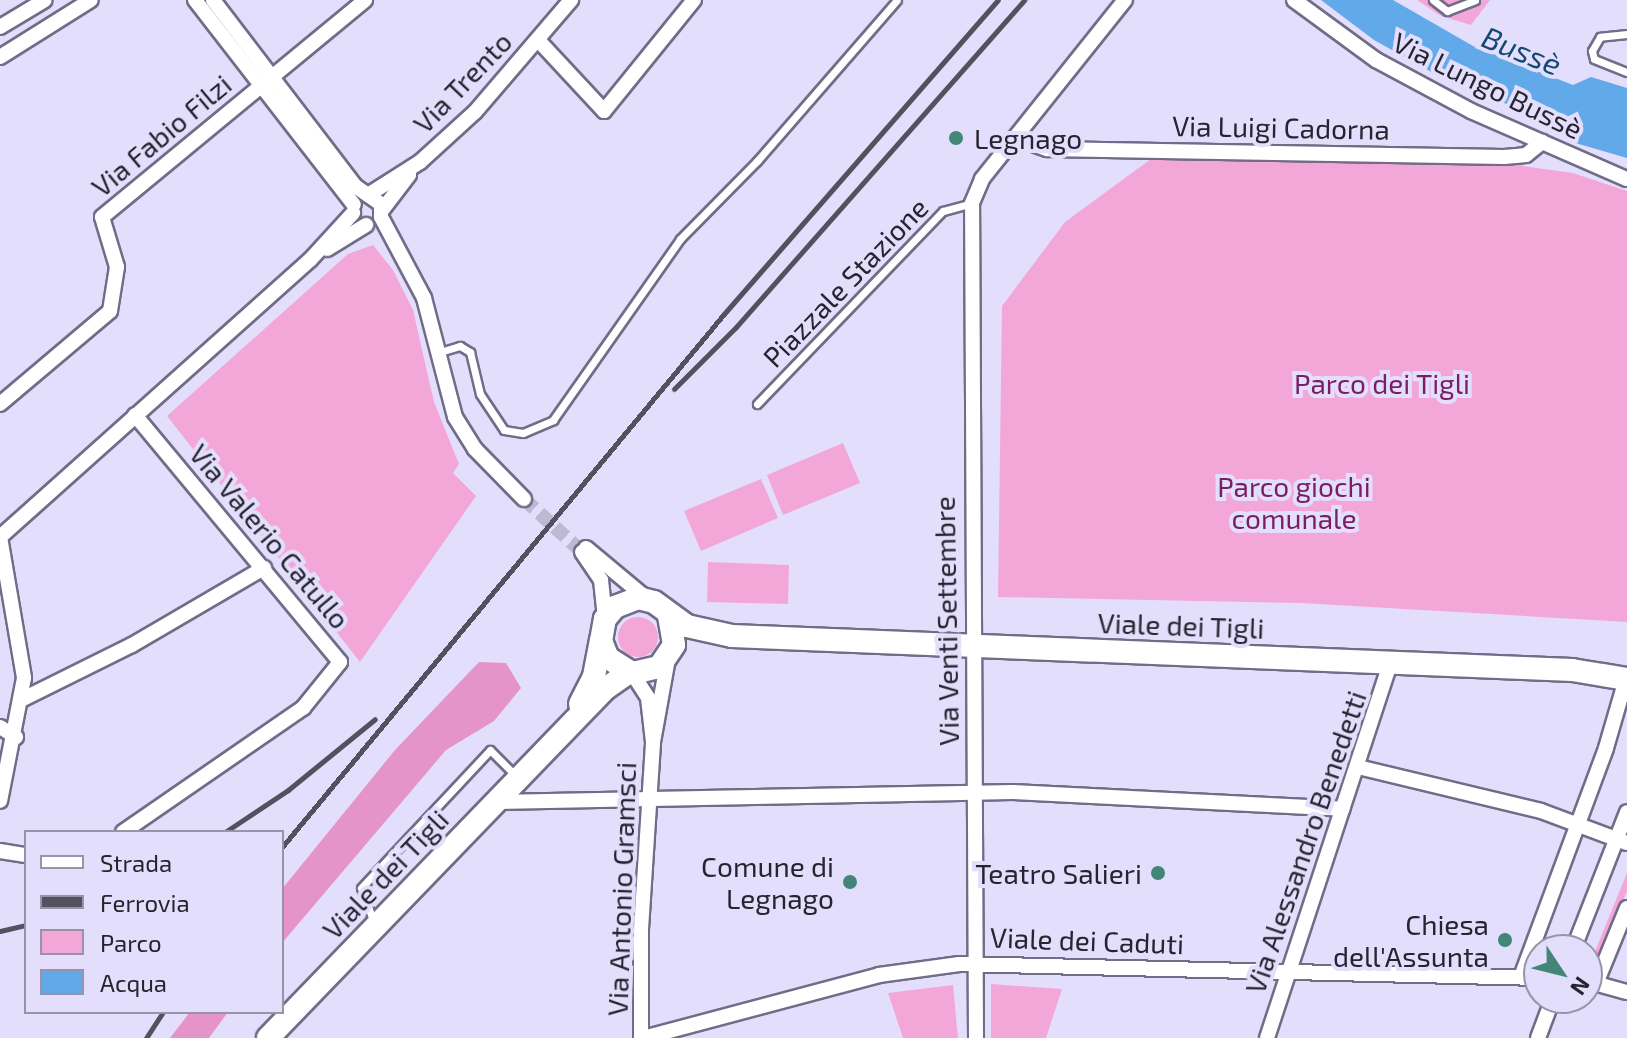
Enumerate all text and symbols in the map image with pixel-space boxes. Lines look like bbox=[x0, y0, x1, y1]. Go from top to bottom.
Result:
water label: Bussè bbox=[1477, 18, 1567, 82]
street label: Via Trento bbox=[405, 24, 519, 140]
street label: Via Lungo Bussè bbox=[1388, 25, 1588, 145]
street label: Via Fabio Filzi bbox=[84, 67, 238, 203]
street label: Via Luigi Cadorna bbox=[1172, 108, 1390, 146]
place label: Legnago bbox=[974, 121, 1082, 155]
marker: Legnago bbox=[945, 127, 967, 149]
street label: Piazzale Stazione bbox=[756, 190, 934, 374]
park label: Parco dei Tigli bbox=[1294, 366, 1470, 400]
street label: Via Valerio Catullo bbox=[183, 437, 357, 635]
park label: Parco giochi comunale bbox=[1217, 469, 1371, 535]
street label: Via Venti Settembre bbox=[927, 496, 965, 746]
street label: Viale dei Tigli bbox=[1097, 605, 1265, 645]
street label: Via Alessandro Benedetti bbox=[1237, 686, 1373, 998]
street label: Via Antonio Gramsci bbox=[600, 761, 642, 1017]
street label: Viale dei Tigli bbox=[315, 802, 455, 946]
legend bbox=[24, 830, 284, 1014]
text: Strada bbox=[100, 848, 172, 877]
place label: Comune di Legnago bbox=[701, 849, 834, 915]
place label: Teatro Salieri bbox=[975, 856, 1142, 890]
marker: Teatro Salieri bbox=[1149, 864, 1167, 882]
marker: Comune di Legnago bbox=[841, 873, 859, 891]
text: Ferrovia bbox=[100, 888, 190, 917]
place label: Chiesa dell'Assunta bbox=[1333, 907, 1489, 973]
street label: Viale dei Caduti bbox=[989, 920, 1185, 960]
text: Parco bbox=[100, 928, 162, 957]
marker: Chiesa dell'Assunta bbox=[1496, 931, 1514, 949]
north arrow bbox=[1523, 934, 1603, 1014]
text: Acqua bbox=[100, 968, 167, 997]
text: N bbox=[1566, 973, 1596, 1001]

